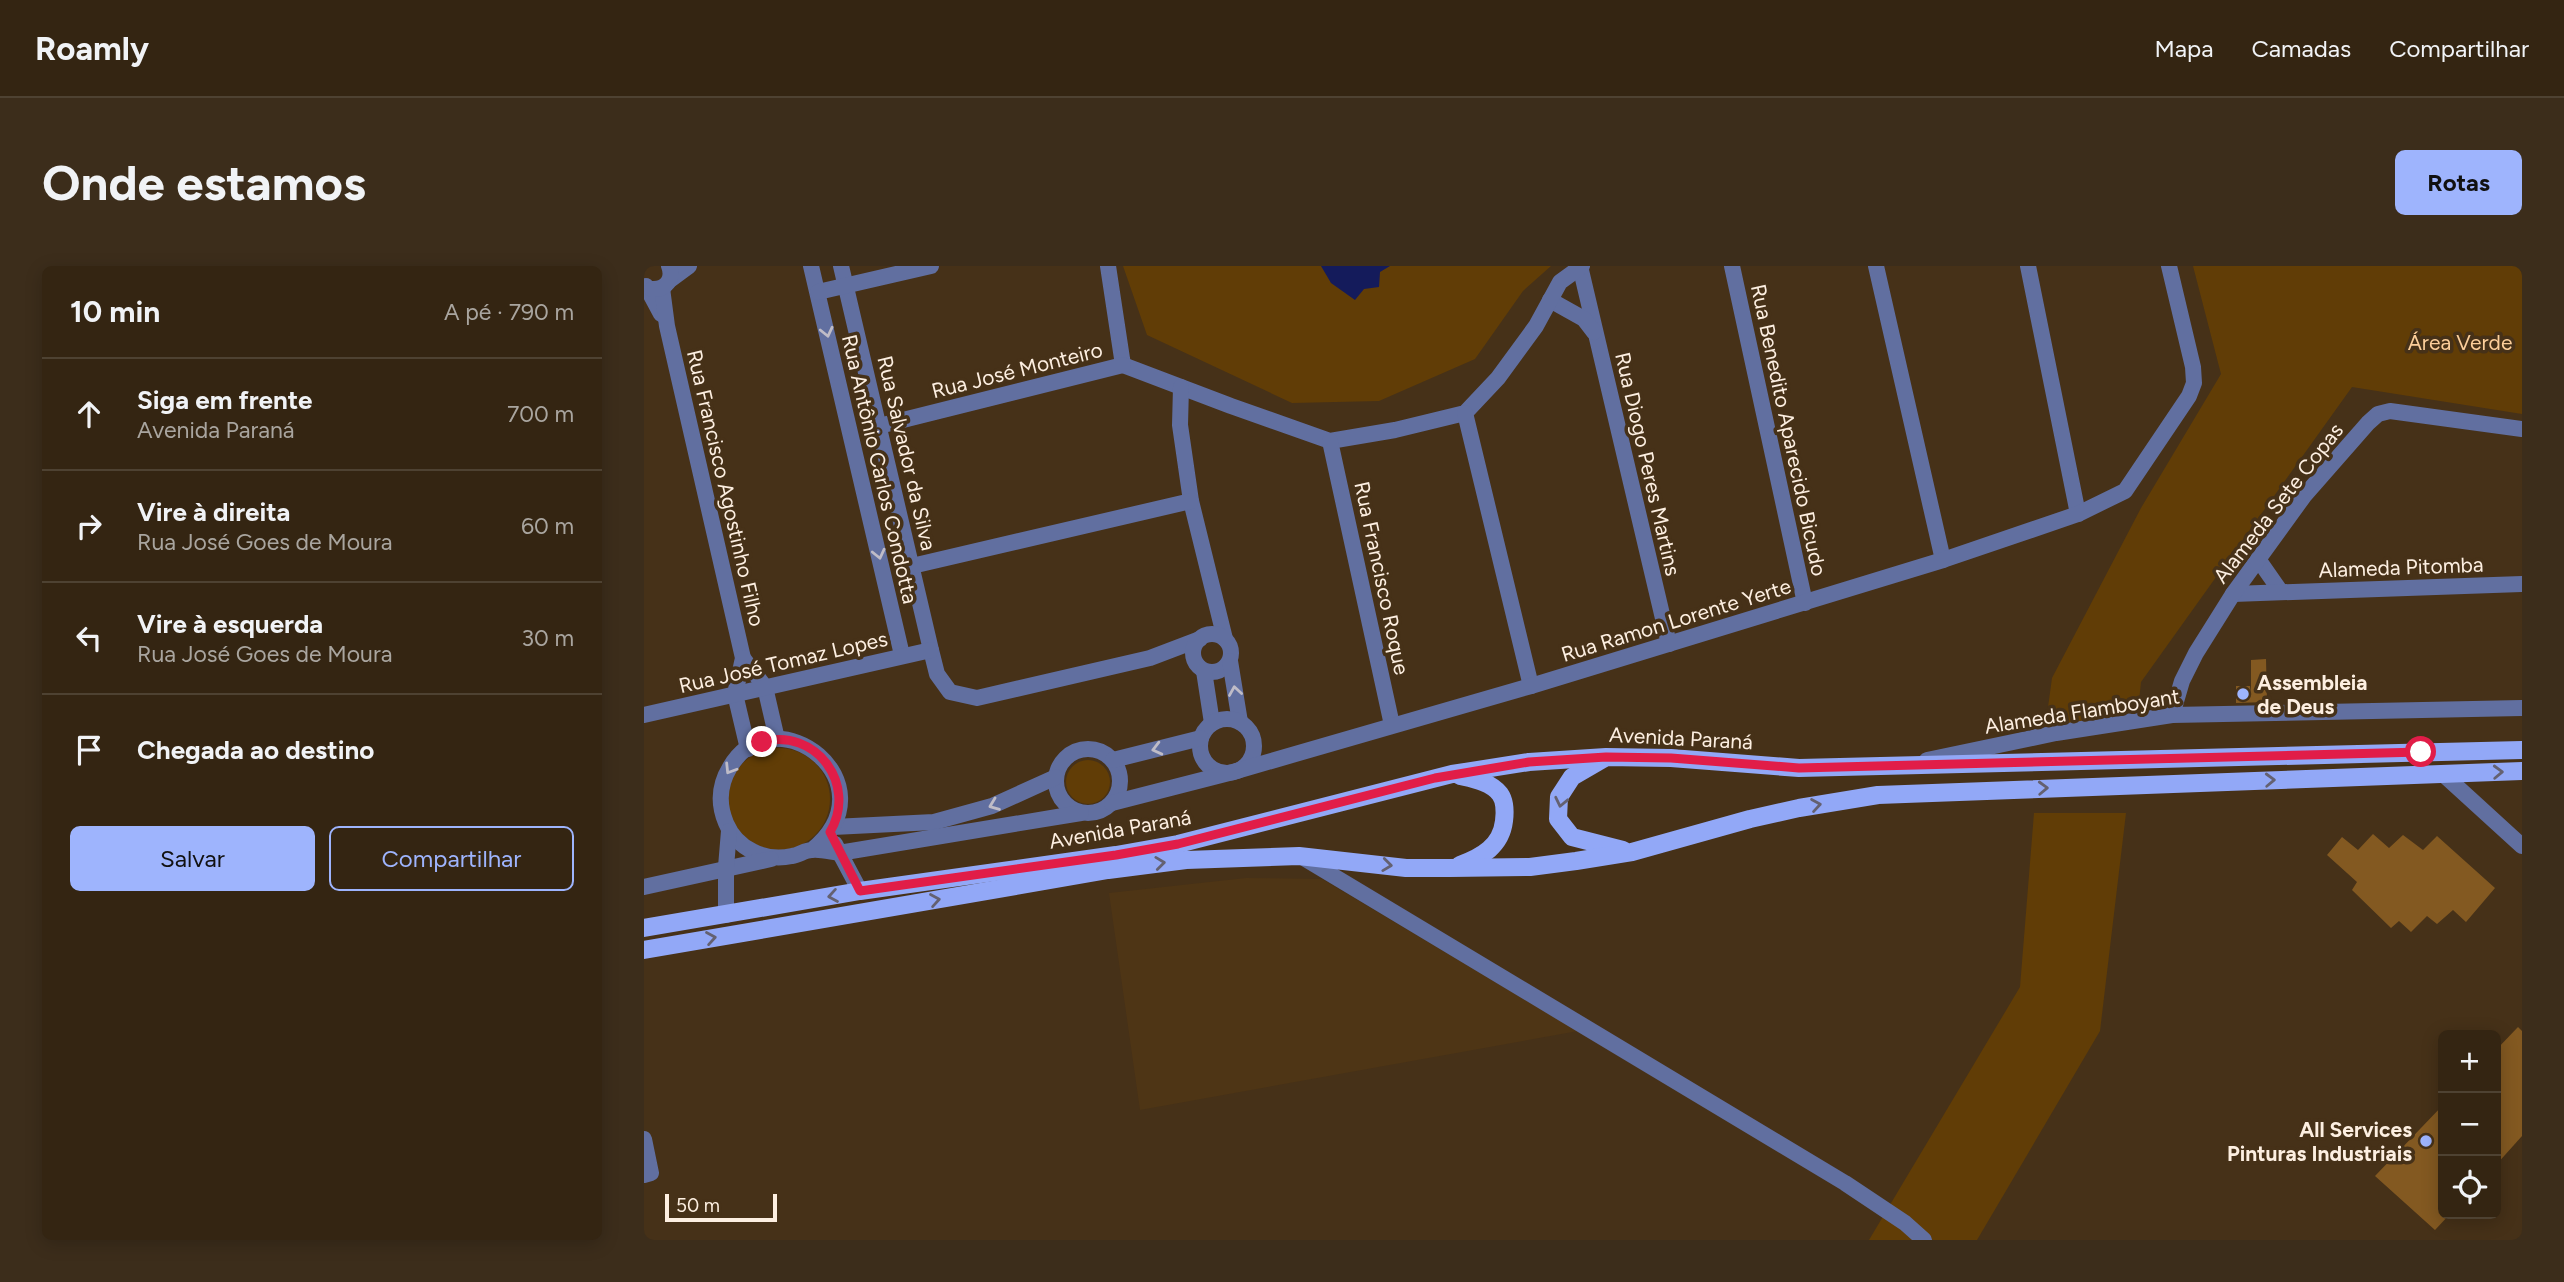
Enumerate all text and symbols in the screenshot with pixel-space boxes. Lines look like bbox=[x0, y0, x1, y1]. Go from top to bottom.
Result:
text: Roamly bbox=[35, 29, 149, 68]
text: Mapa bbox=[2154, 34, 2213, 63]
text: Camadas bbox=[2251, 34, 2351, 63]
text: Compartilhar bbox=[2389, 34, 2529, 63]
button: Rotas bbox=[2395, 150, 2522, 215]
text: Onde estamos bbox=[42, 153, 366, 212]
street label: Rua Benedito Aparecido Bicudo bbox=[1746, 282, 1832, 578]
text: 10 min bbox=[70, 293, 160, 330]
text: A pé · 790 m bbox=[444, 298, 574, 326]
one-way arrow bbox=[819, 326, 833, 338]
park label: Área Verde bbox=[2408, 330, 2512, 355]
street label: Rua Antônio Carlos Condotta bbox=[837, 332, 923, 606]
street label: Rua José Monteiro bbox=[929, 337, 1105, 403]
street label: Rua Francisco Agostinho Filho bbox=[682, 347, 770, 629]
street label: Rua Diogo Peres Martins bbox=[1610, 350, 1686, 578]
street label: Rua Salvador da Silva bbox=[872, 353, 942, 553]
text: Siga em frente bbox=[137, 384, 312, 416]
icon: ahead bbox=[70, 395, 108, 433]
text: 700 m bbox=[507, 400, 574, 428]
text: Avenida Paraná bbox=[137, 416, 294, 444]
street label: Alameda Sete Copas bbox=[2208, 418, 2348, 588]
street label: Rua Francisco Roque bbox=[1349, 479, 1415, 677]
text: Vire à direita bbox=[137, 496, 290, 528]
icon: right bbox=[70, 507, 108, 545]
text: 60 m bbox=[521, 512, 574, 540]
text: Rua José Goes de Moura bbox=[137, 528, 392, 556]
one-way arrow bbox=[870, 548, 885, 560]
street label: Alameda Pitomba bbox=[2318, 552, 2484, 582]
street label: Rua Ramon Lorente Yerte bbox=[1558, 573, 1794, 667]
text: Vire à esquerda bbox=[137, 608, 323, 640]
icon: left bbox=[70, 619, 108, 657]
text: 30 m bbox=[521, 624, 574, 652]
street label: Rua José Tomaz Lopes bbox=[676, 626, 890, 698]
text: Rua José Goes de Moura bbox=[137, 640, 392, 668]
place label: Assembleia de Deus bbox=[2257, 670, 2368, 719]
street label: Alameda Flamboyant bbox=[1983, 683, 2181, 739]
one-way arrow bbox=[1228, 685, 1243, 697]
marker: Assembleia de Deus bbox=[2235, 686, 2251, 702]
street label: Avenida Paraná bbox=[1609, 722, 1753, 754]
route end bbox=[746, 726, 777, 757]
icon: arrive bbox=[70, 731, 108, 769]
text: Chegada ao destino bbox=[137, 734, 374, 766]
route start bbox=[2405, 736, 2436, 767]
one-way arrow bbox=[1151, 741, 1163, 755]
one-way arrow bbox=[726, 761, 739, 774]
one-way arrow bbox=[2493, 764, 2503, 780]
one-way arrow bbox=[2265, 772, 2276, 787]
one-way arrow bbox=[2038, 781, 2049, 796]
one-way arrow bbox=[1554, 796, 1569, 808]
one-way arrow bbox=[988, 797, 1000, 811]
one-way arrow bbox=[1810, 798, 1822, 813]
street label: Avenida Paraná bbox=[1047, 804, 1193, 854]
button: Salvar bbox=[70, 826, 315, 891]
button: Compartilhar bbox=[329, 826, 574, 891]
one-way arrow bbox=[1154, 856, 1166, 871]
one-way arrow bbox=[1381, 858, 1392, 873]
one-way arrow bbox=[827, 888, 838, 903]
one-way arrow bbox=[930, 893, 941, 908]
one-way arrow bbox=[705, 931, 717, 946]
map controls bbox=[2438, 1030, 2501, 1219]
button: + bbox=[2438, 1030, 2501, 1093]
button: − bbox=[2438, 1093, 2501, 1156]
place label: All Services Pinturas Industriais bbox=[2227, 1117, 2412, 1166]
marker: All Services Pinturas Industriais bbox=[2418, 1133, 2434, 1149]
button: locate bbox=[2438, 1156, 2501, 1219]
scale bar bbox=[665, 1191, 777, 1223]
text: 50 m bbox=[676, 1194, 720, 1217]

